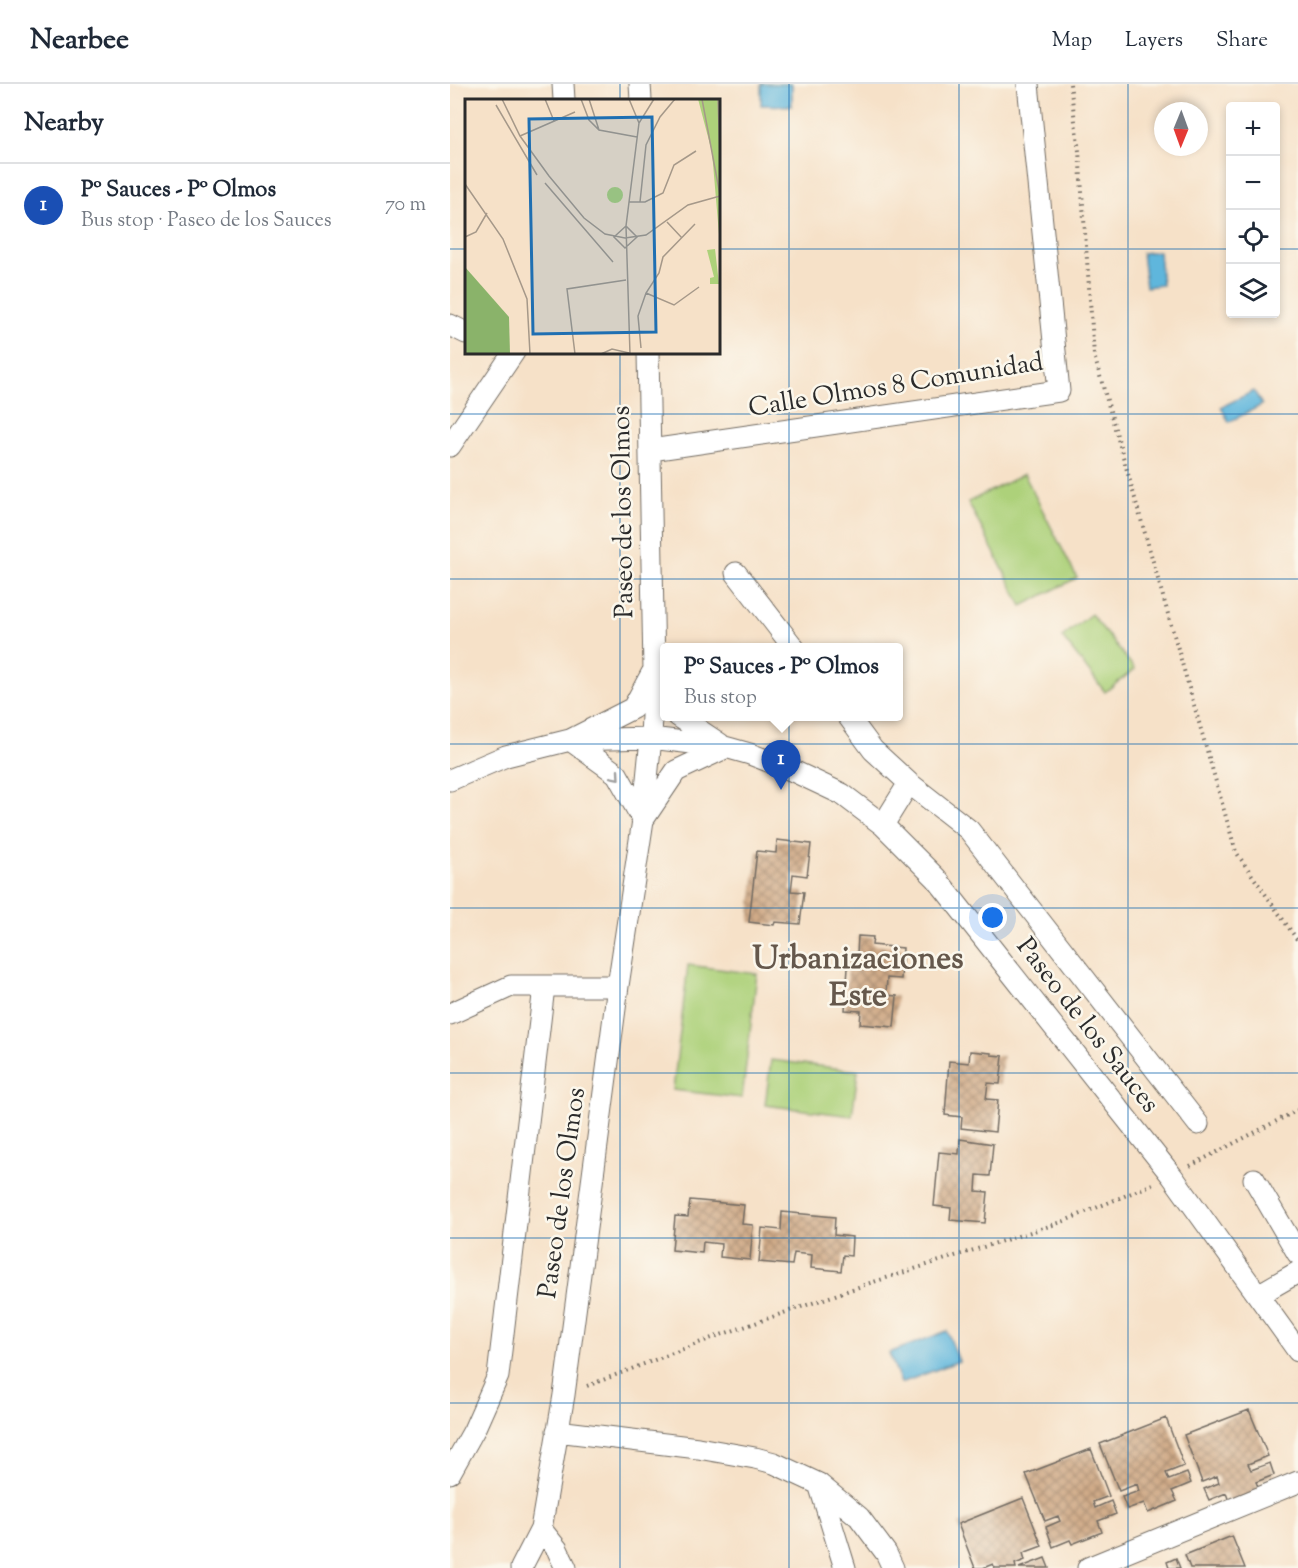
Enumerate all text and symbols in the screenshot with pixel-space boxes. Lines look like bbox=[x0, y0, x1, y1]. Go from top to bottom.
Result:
text: Nearbee bbox=[30, 21, 129, 61]
text: Map bbox=[1052, 26, 1092, 56]
text: Layers bbox=[1125, 26, 1183, 56]
text: Share bbox=[1216, 26, 1268, 56]
inset map bbox=[465, 99, 720, 354]
north arrow bbox=[1154, 102, 1208, 156]
map controls bbox=[1226, 102, 1280, 318]
button: + bbox=[1226, 102, 1280, 156]
text: Nearby bbox=[24, 105, 104, 142]
button: − bbox=[1226, 156, 1280, 210]
text: Pº Sauces - Pº Olmos bbox=[81, 175, 276, 207]
text: 1 bbox=[40, 191, 47, 220]
text: 70 m bbox=[385, 191, 426, 220]
text: Bus stop · Paseo de los Sauces bbox=[81, 207, 332, 236]
button: locate bbox=[1226, 210, 1280, 264]
button: layers bbox=[1226, 264, 1280, 318]
street label: Calle Olmos 8 Comunidad bbox=[746, 344, 1046, 428]
street label: Paseo de los Olmos bbox=[604, 405, 644, 619]
popup bbox=[660, 643, 903, 721]
text: Pº Sauces - Pº Olmos bbox=[684, 652, 879, 684]
text: Bus stop bbox=[684, 684, 757, 713]
pin: 1 bbox=[762, 740, 800, 790]
one-way arrow bbox=[608, 769, 619, 780]
your location bbox=[978, 903, 1007, 932]
street label: Paseo de los Sauces bbox=[1007, 930, 1167, 1122]
district label: Urbanizaciones Este bbox=[752, 937, 964, 1020]
street label: Paseo de los Olmos bbox=[530, 1085, 596, 1301]

